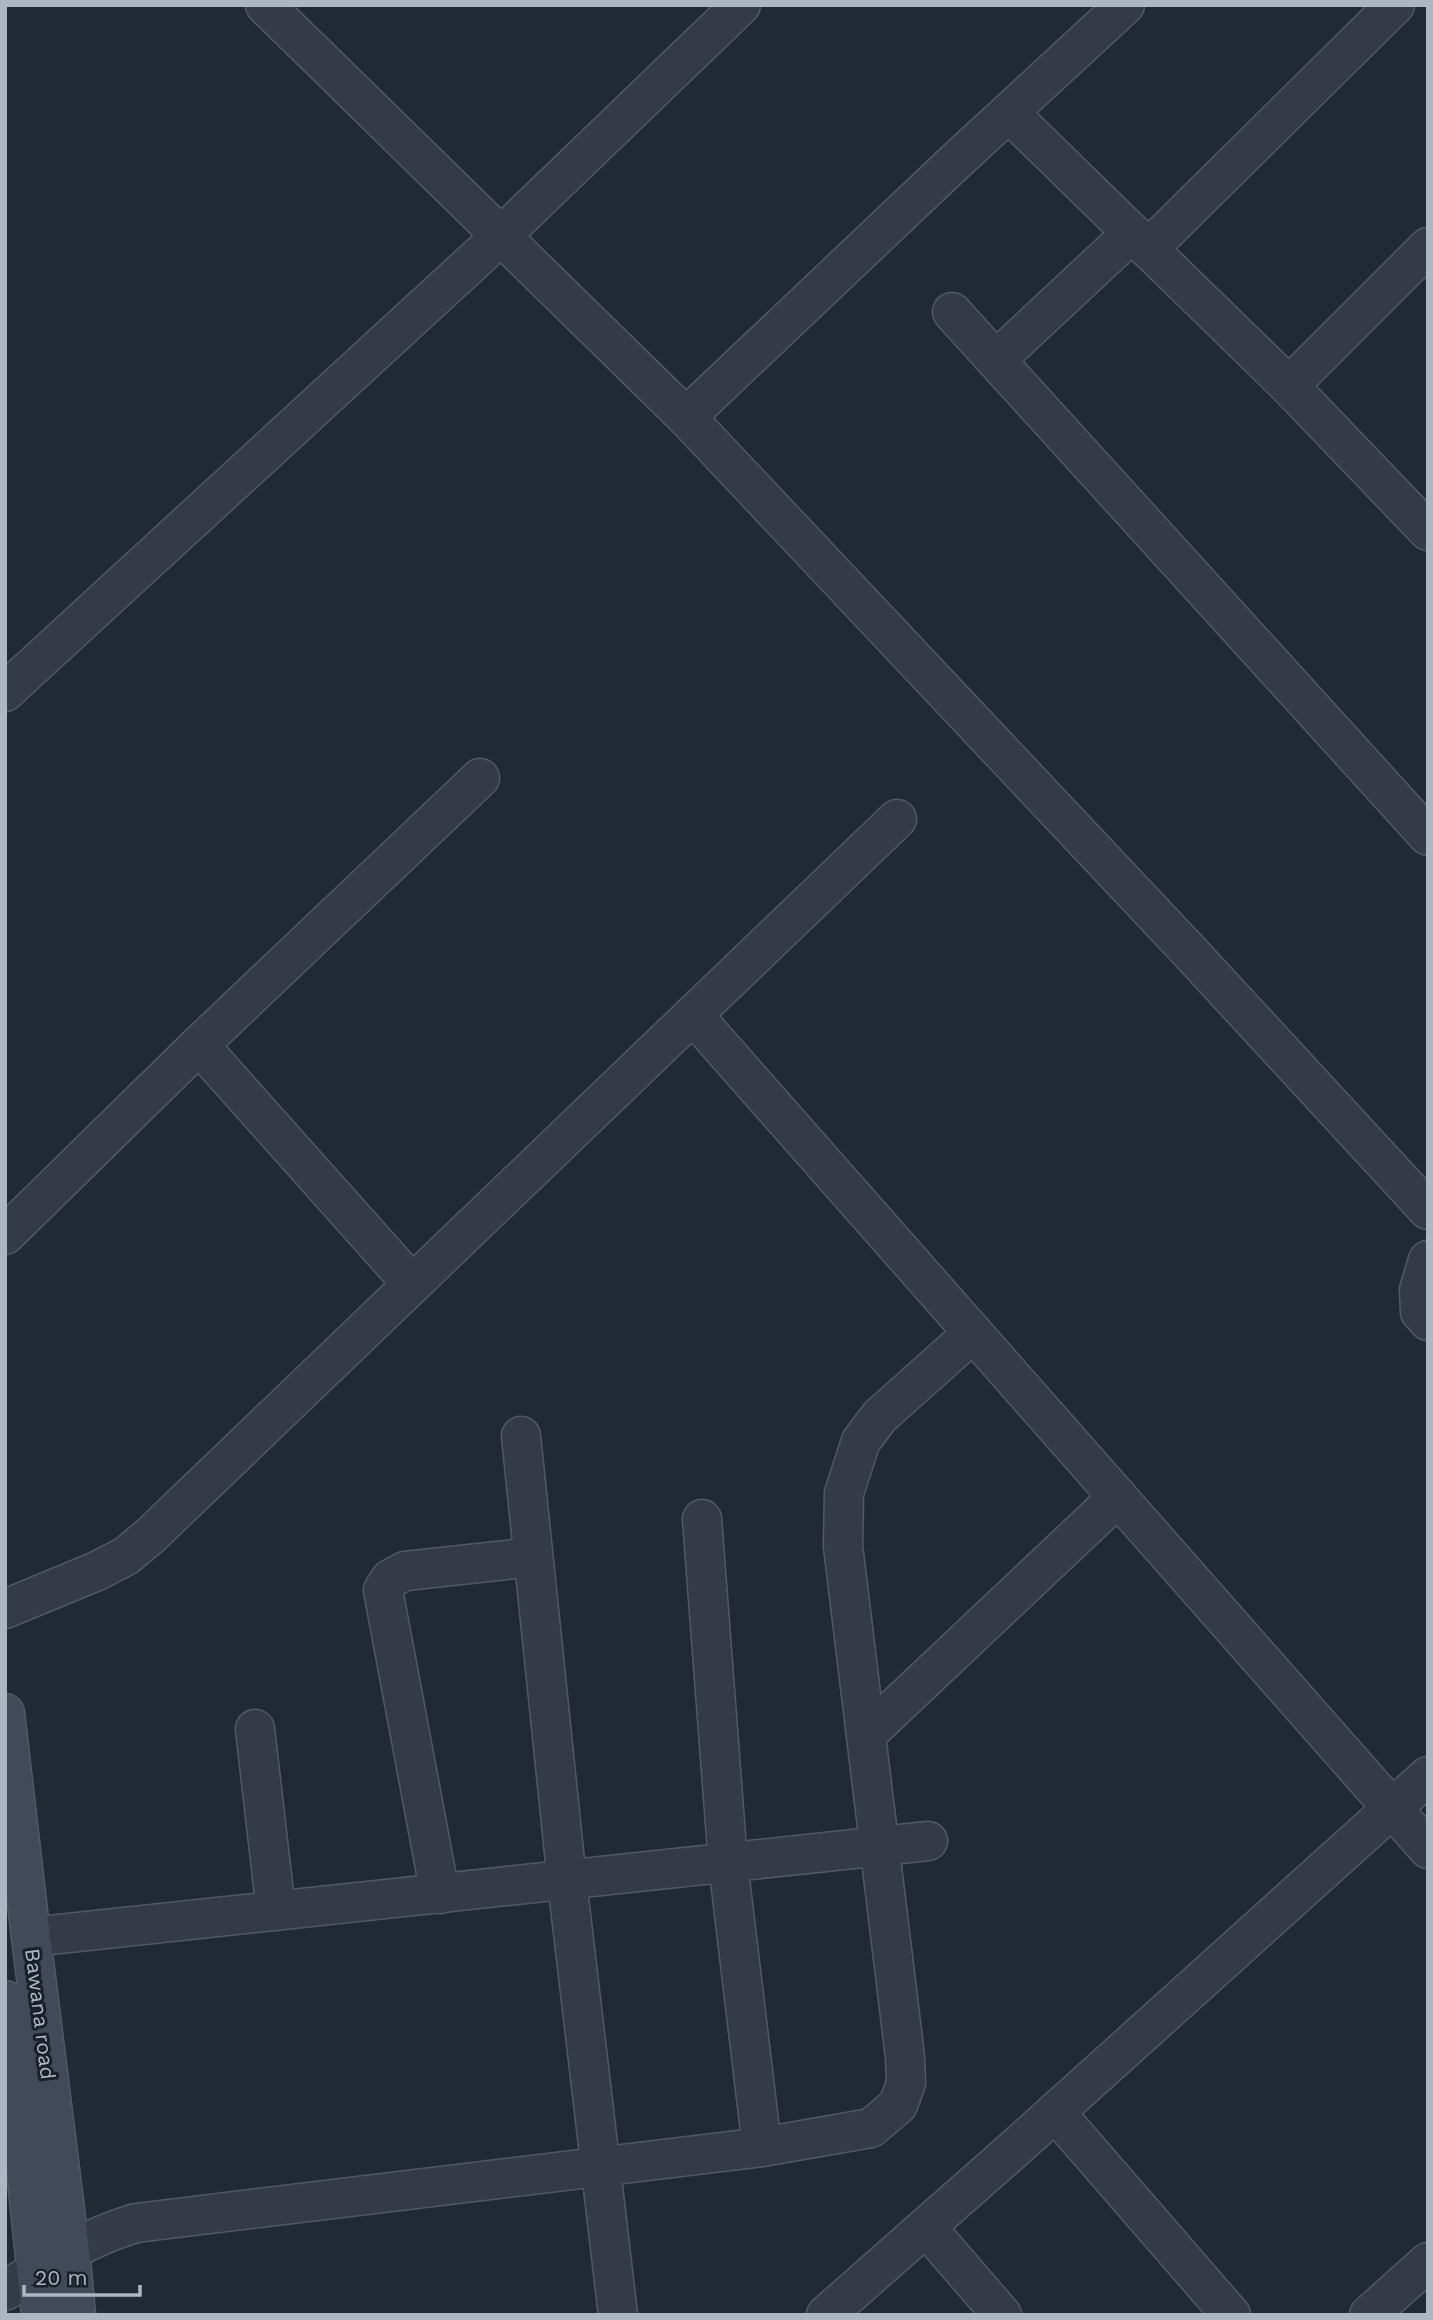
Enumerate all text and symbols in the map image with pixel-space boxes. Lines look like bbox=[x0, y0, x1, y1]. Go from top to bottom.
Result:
street label: Bawana road bbox=[20, 1947, 61, 2081]
scale bar bbox=[24, 2254, 140, 2298]
text: 20 m bbox=[35, 2265, 87, 2290]

